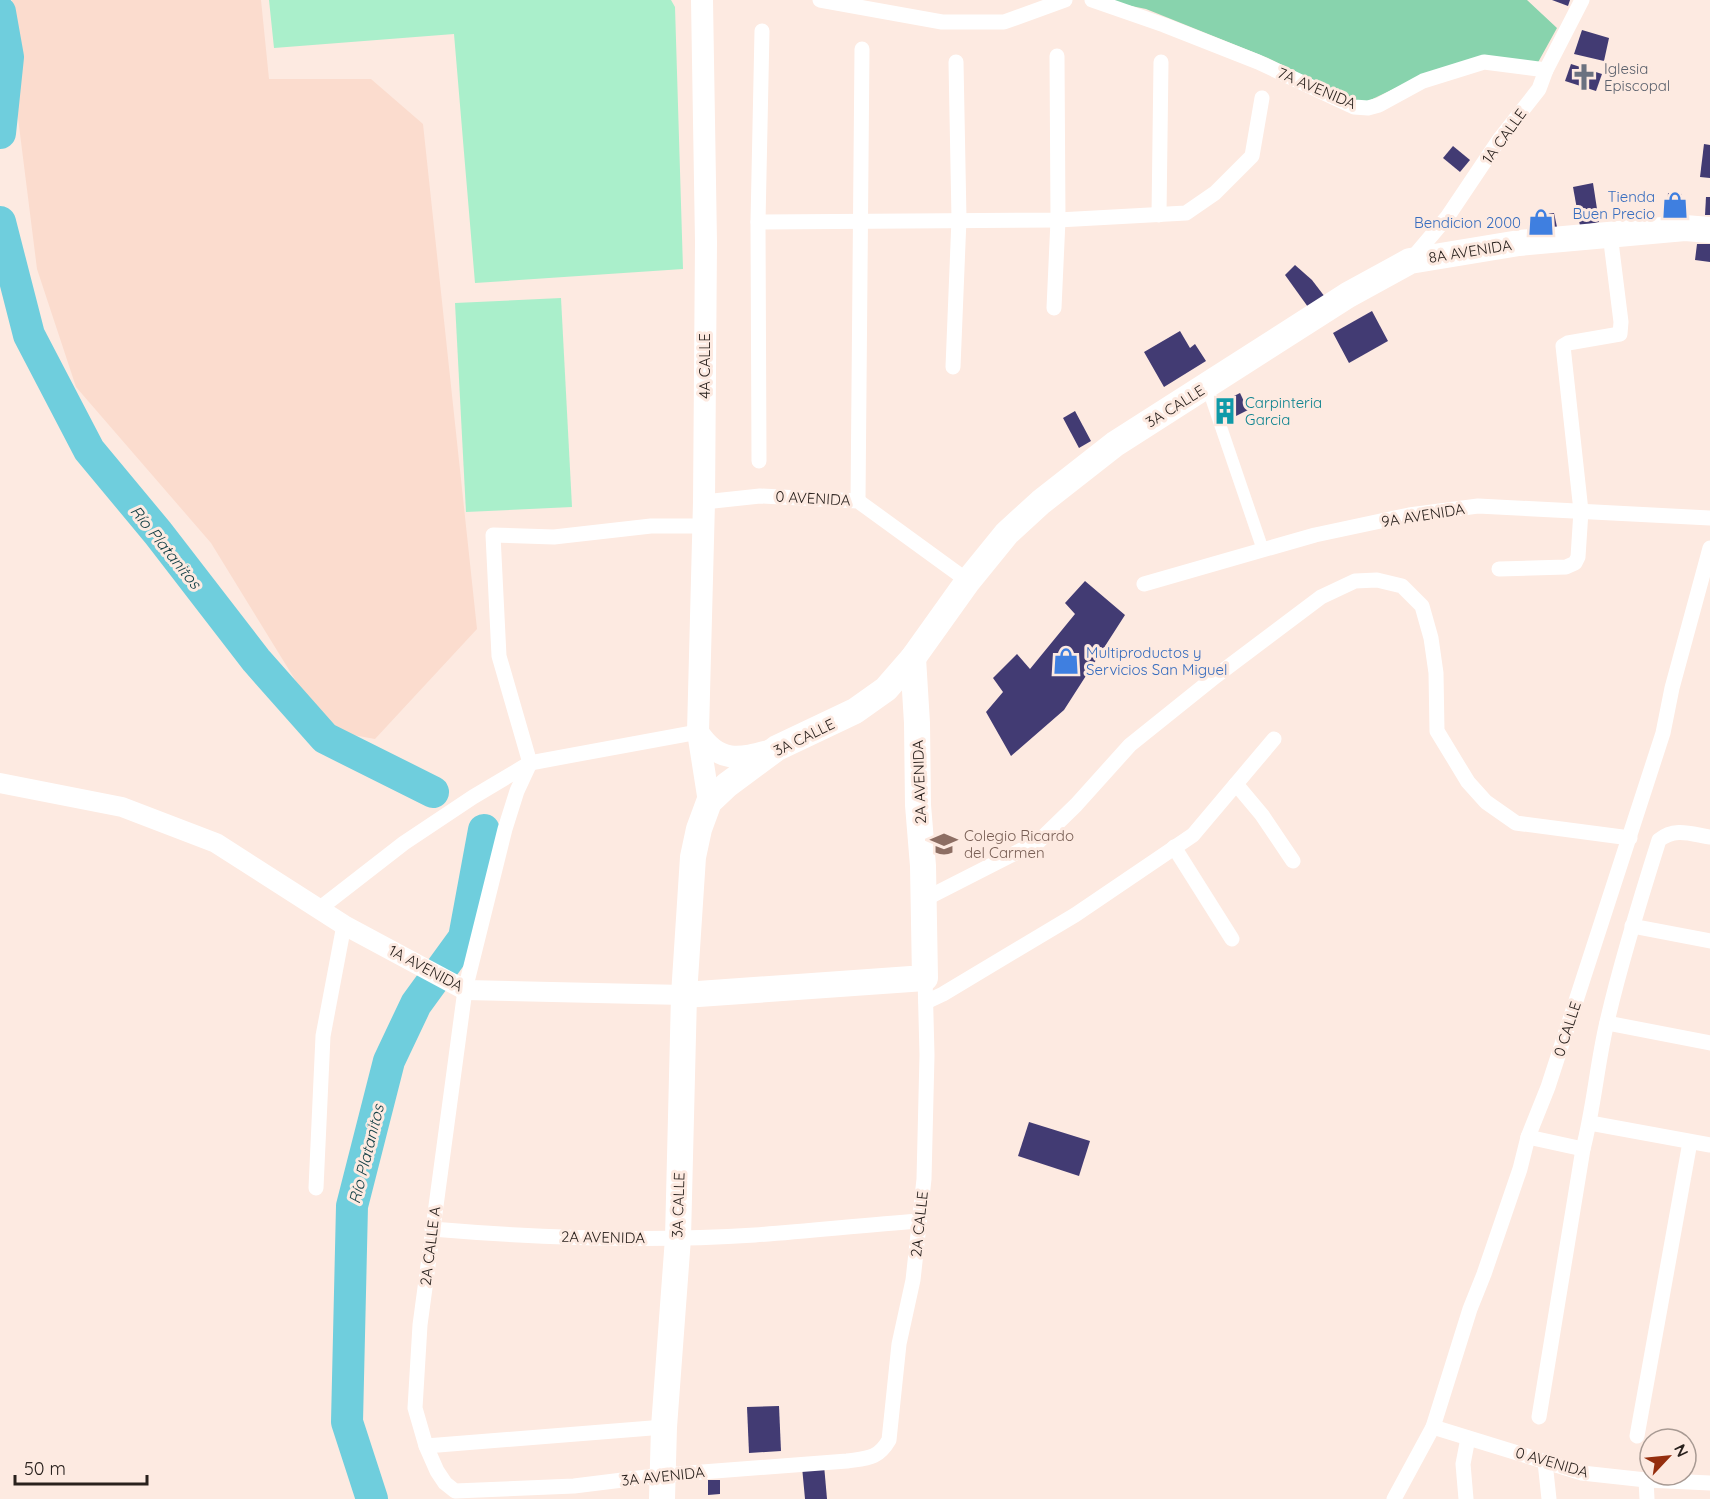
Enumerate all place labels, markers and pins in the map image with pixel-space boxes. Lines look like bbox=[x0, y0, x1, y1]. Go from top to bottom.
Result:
place label: Iglesia Episcopal bbox=[1604, 59, 1670, 95]
church icon: Iglesia Episcopal bbox=[1569, 62, 1599, 92]
place label: Tienda Buen Precio bbox=[1573, 187, 1655, 223]
shop icon: Tienda Buen Precio bbox=[1660, 190, 1690, 220]
shop icon: Bendicion 2000 bbox=[1526, 207, 1556, 237]
place label: Bendicion 2000 bbox=[1414, 213, 1521, 232]
place label: Carpinteria Garcia bbox=[1245, 393, 1322, 429]
building icon: Carpinteria Garcia bbox=[1210, 396, 1240, 426]
place label: Multiproductos y Servicios San Miguel bbox=[1086, 643, 1227, 679]
shop icon: Multiproductos y Servicios San Miguel bbox=[1051, 646, 1081, 676]
place label: Colegio Ricardo del Carmen bbox=[964, 826, 1074, 862]
school or university icon: Colegio Ricardo del Carmen bbox=[929, 829, 959, 859]

